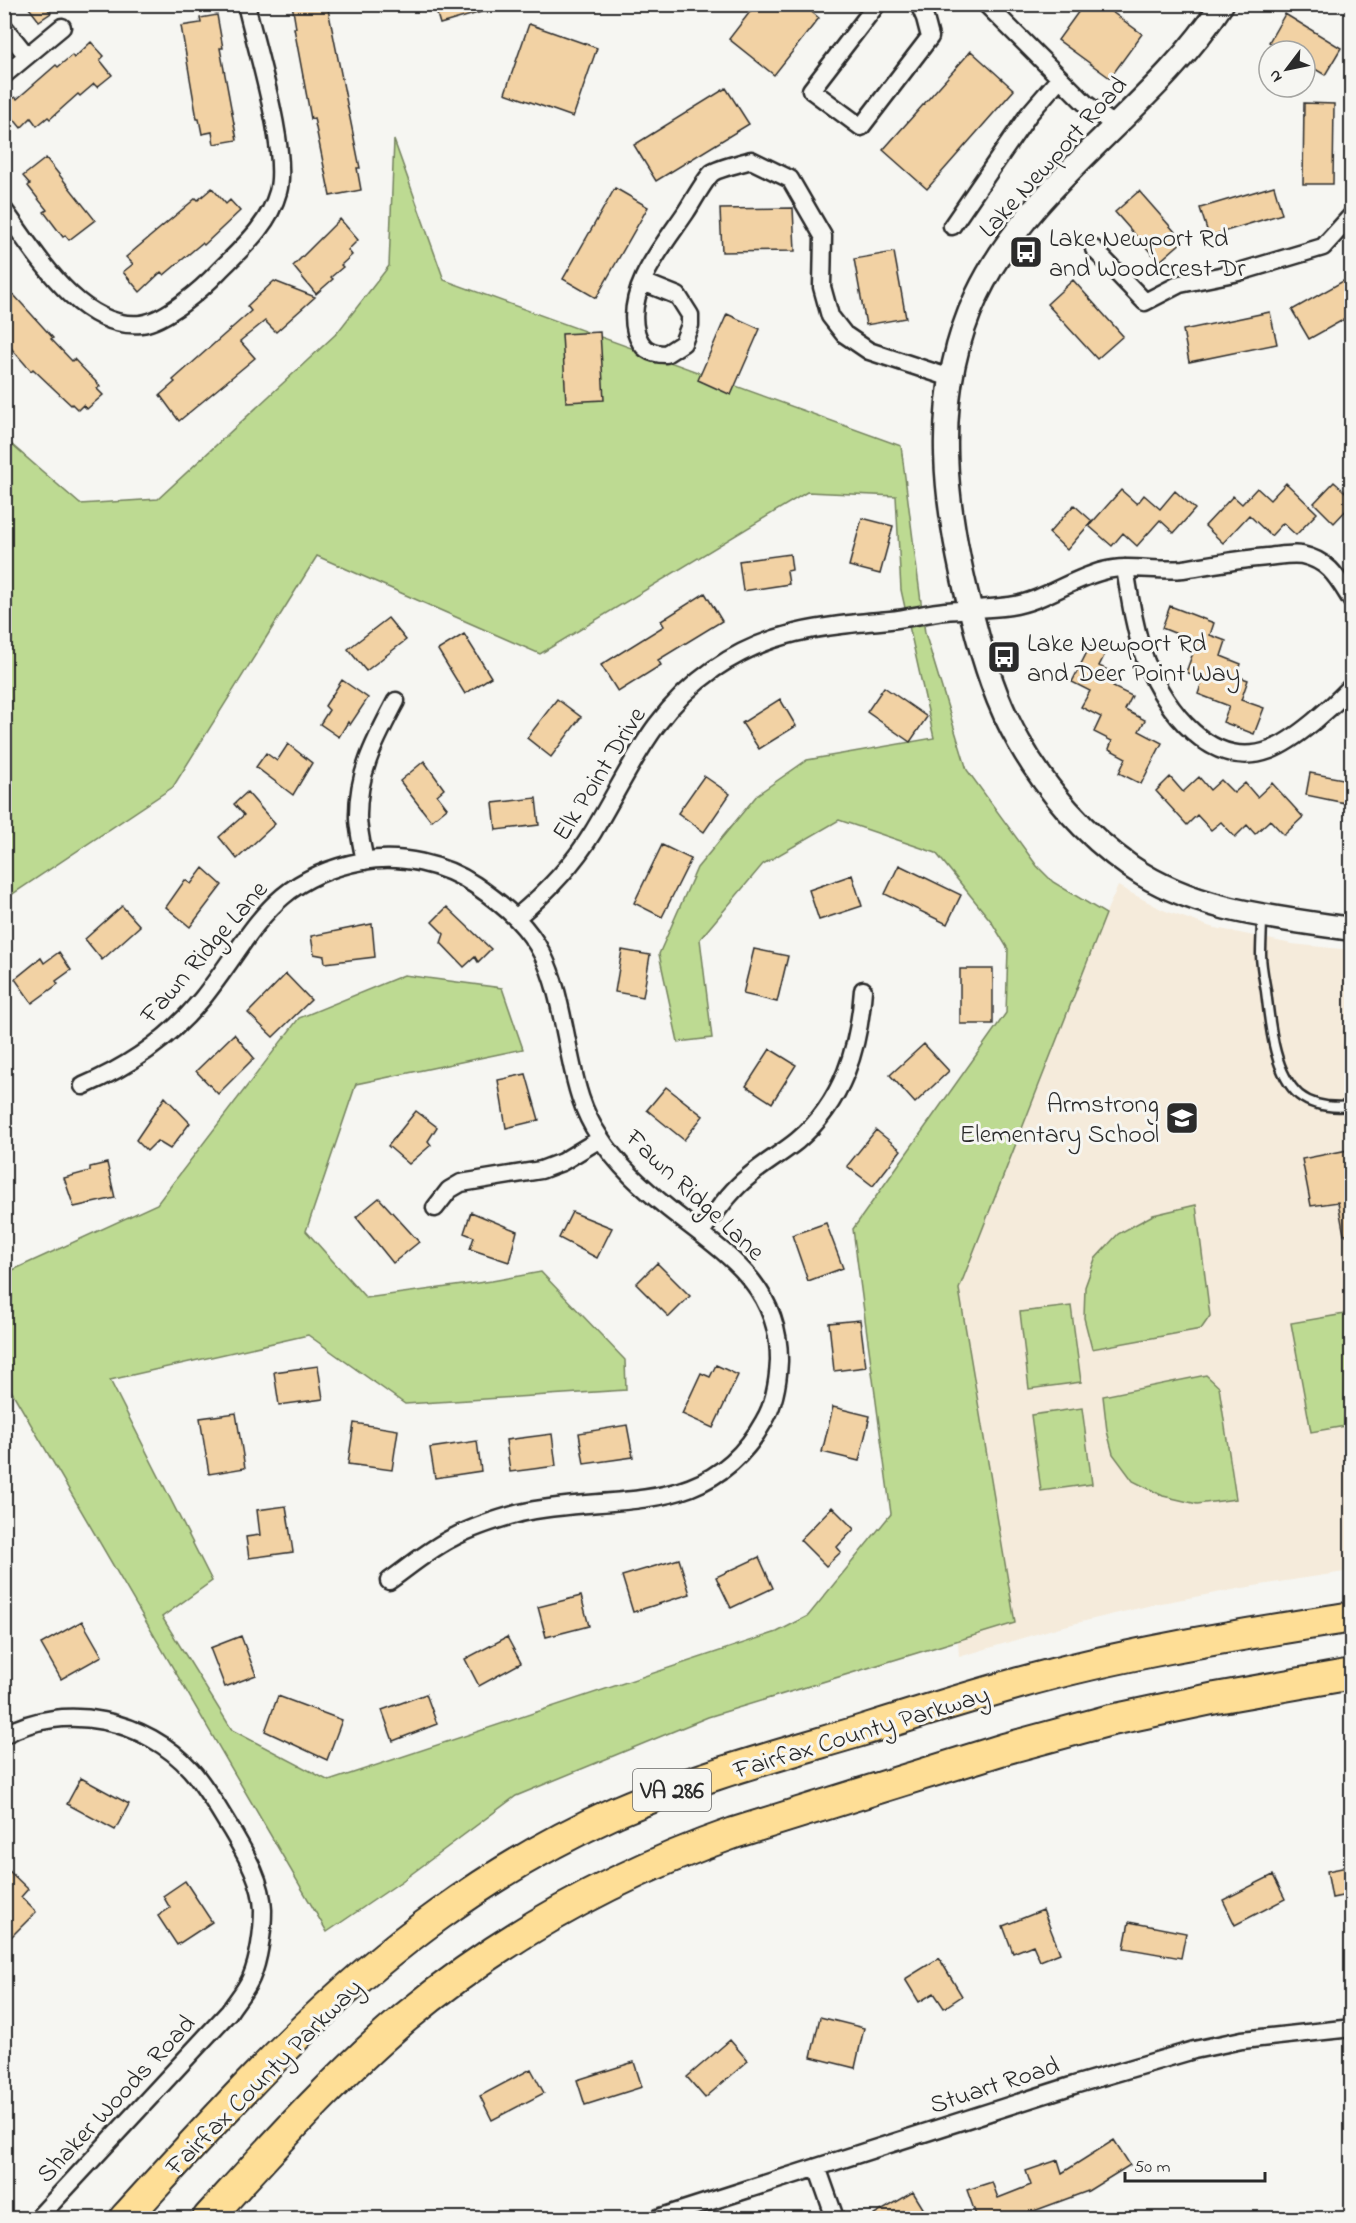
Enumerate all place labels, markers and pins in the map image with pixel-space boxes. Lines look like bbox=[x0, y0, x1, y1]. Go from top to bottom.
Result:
place label: Lake Newport Rd and Woodcrest Dr bbox=[1049, 221, 1247, 289]
bus stop icon: Lake Newport Rd and Woodcrest Dr bbox=[1008, 234, 1044, 270]
place label: Lake Newport Rd and Deer Point Way bbox=[1027, 626, 1240, 694]
bus stop icon: Lake Newport Rd and Deer Point Way bbox=[986, 639, 1022, 675]
place label: Armstrong Elementary School bbox=[960, 1087, 1159, 1155]
school or university icon: Armstrong Elementary School bbox=[1164, 1100, 1200, 1136]

